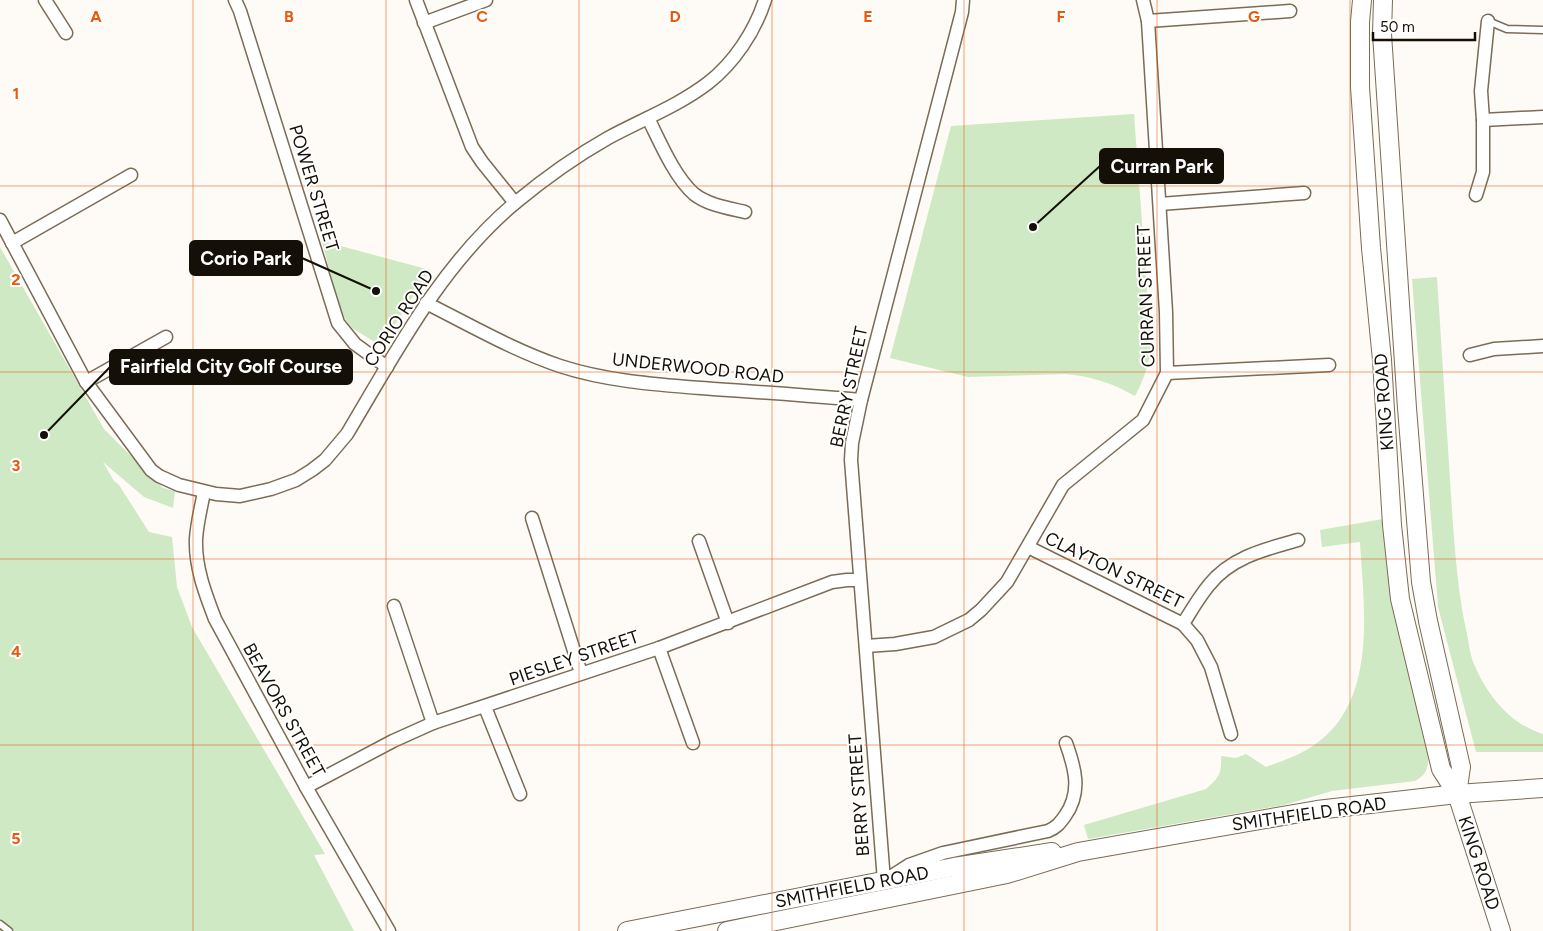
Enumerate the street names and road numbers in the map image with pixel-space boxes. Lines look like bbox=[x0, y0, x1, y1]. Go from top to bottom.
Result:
street label: POWER STREET bbox=[284, 122, 344, 254]
street label: CURRAN STREET bbox=[1133, 224, 1159, 368]
street label: CORIO ROAD bbox=[359, 265, 439, 371]
street label: BERRY STREET bbox=[825, 324, 873, 449]
street label: UNDERWOOD ROAD bbox=[611, 348, 785, 388]
street label: KING ROAD bbox=[1370, 352, 1398, 452]
street label: CLAYTON STREET bbox=[1041, 527, 1187, 613]
street label: PIESLEY STREET bbox=[506, 625, 642, 691]
street label: BEAVORS STREET bbox=[238, 639, 330, 781]
street label: BERRY STREET bbox=[844, 733, 874, 857]
street label: SMITHFIELD ROAD bbox=[1230, 792, 1388, 836]
street label: KING ROAD bbox=[1453, 813, 1505, 913]
street label: SMITHFIELD ROAD bbox=[773, 861, 931, 913]

